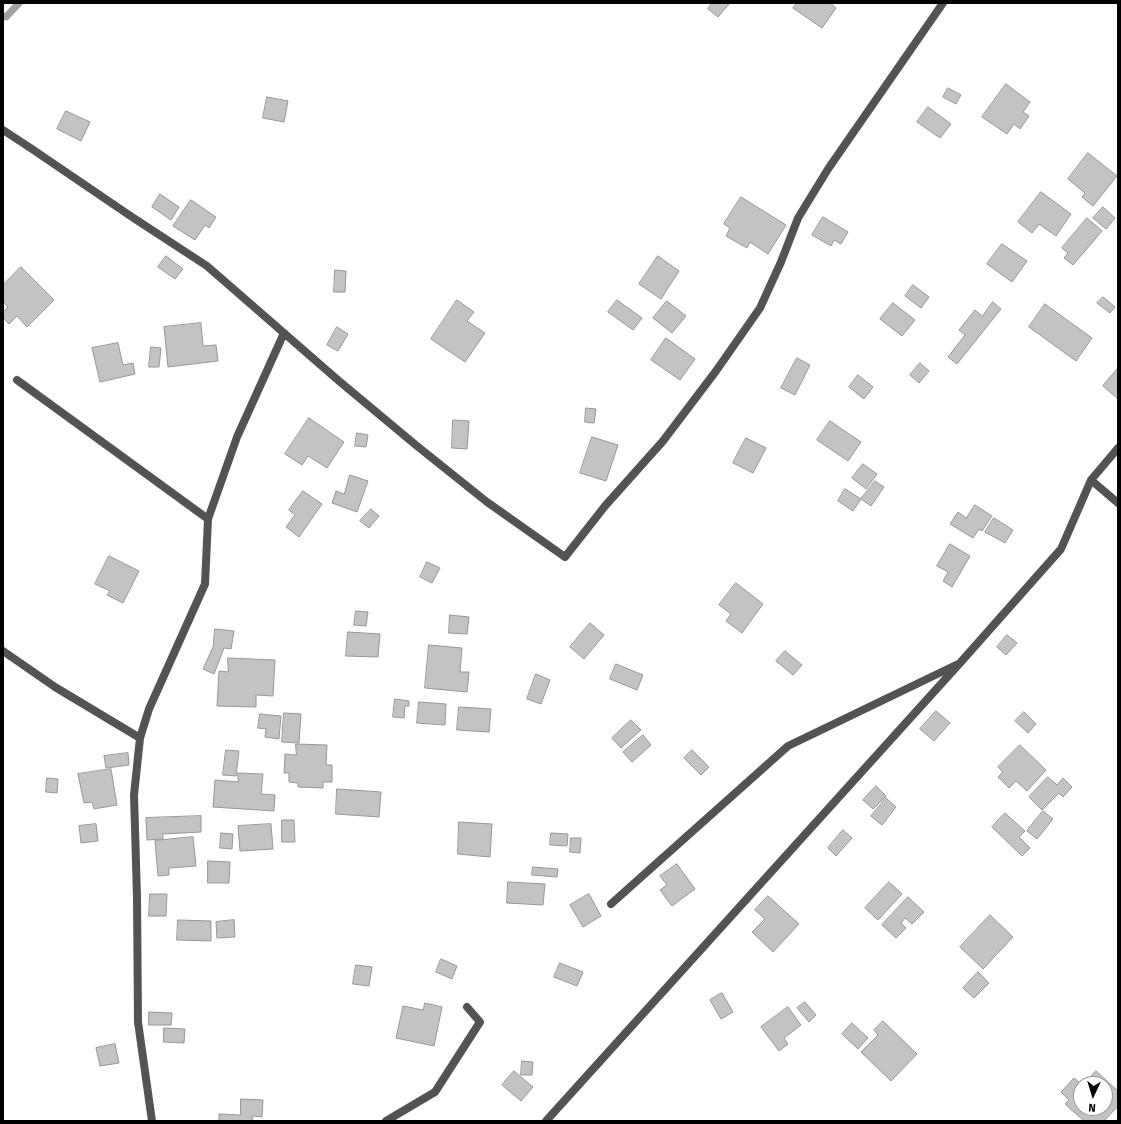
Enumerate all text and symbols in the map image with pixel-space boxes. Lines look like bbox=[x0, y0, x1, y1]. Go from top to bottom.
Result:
north arrow bbox=[1073, 1076, 1113, 1116]
text: N bbox=[1088, 1101, 1096, 1114]

